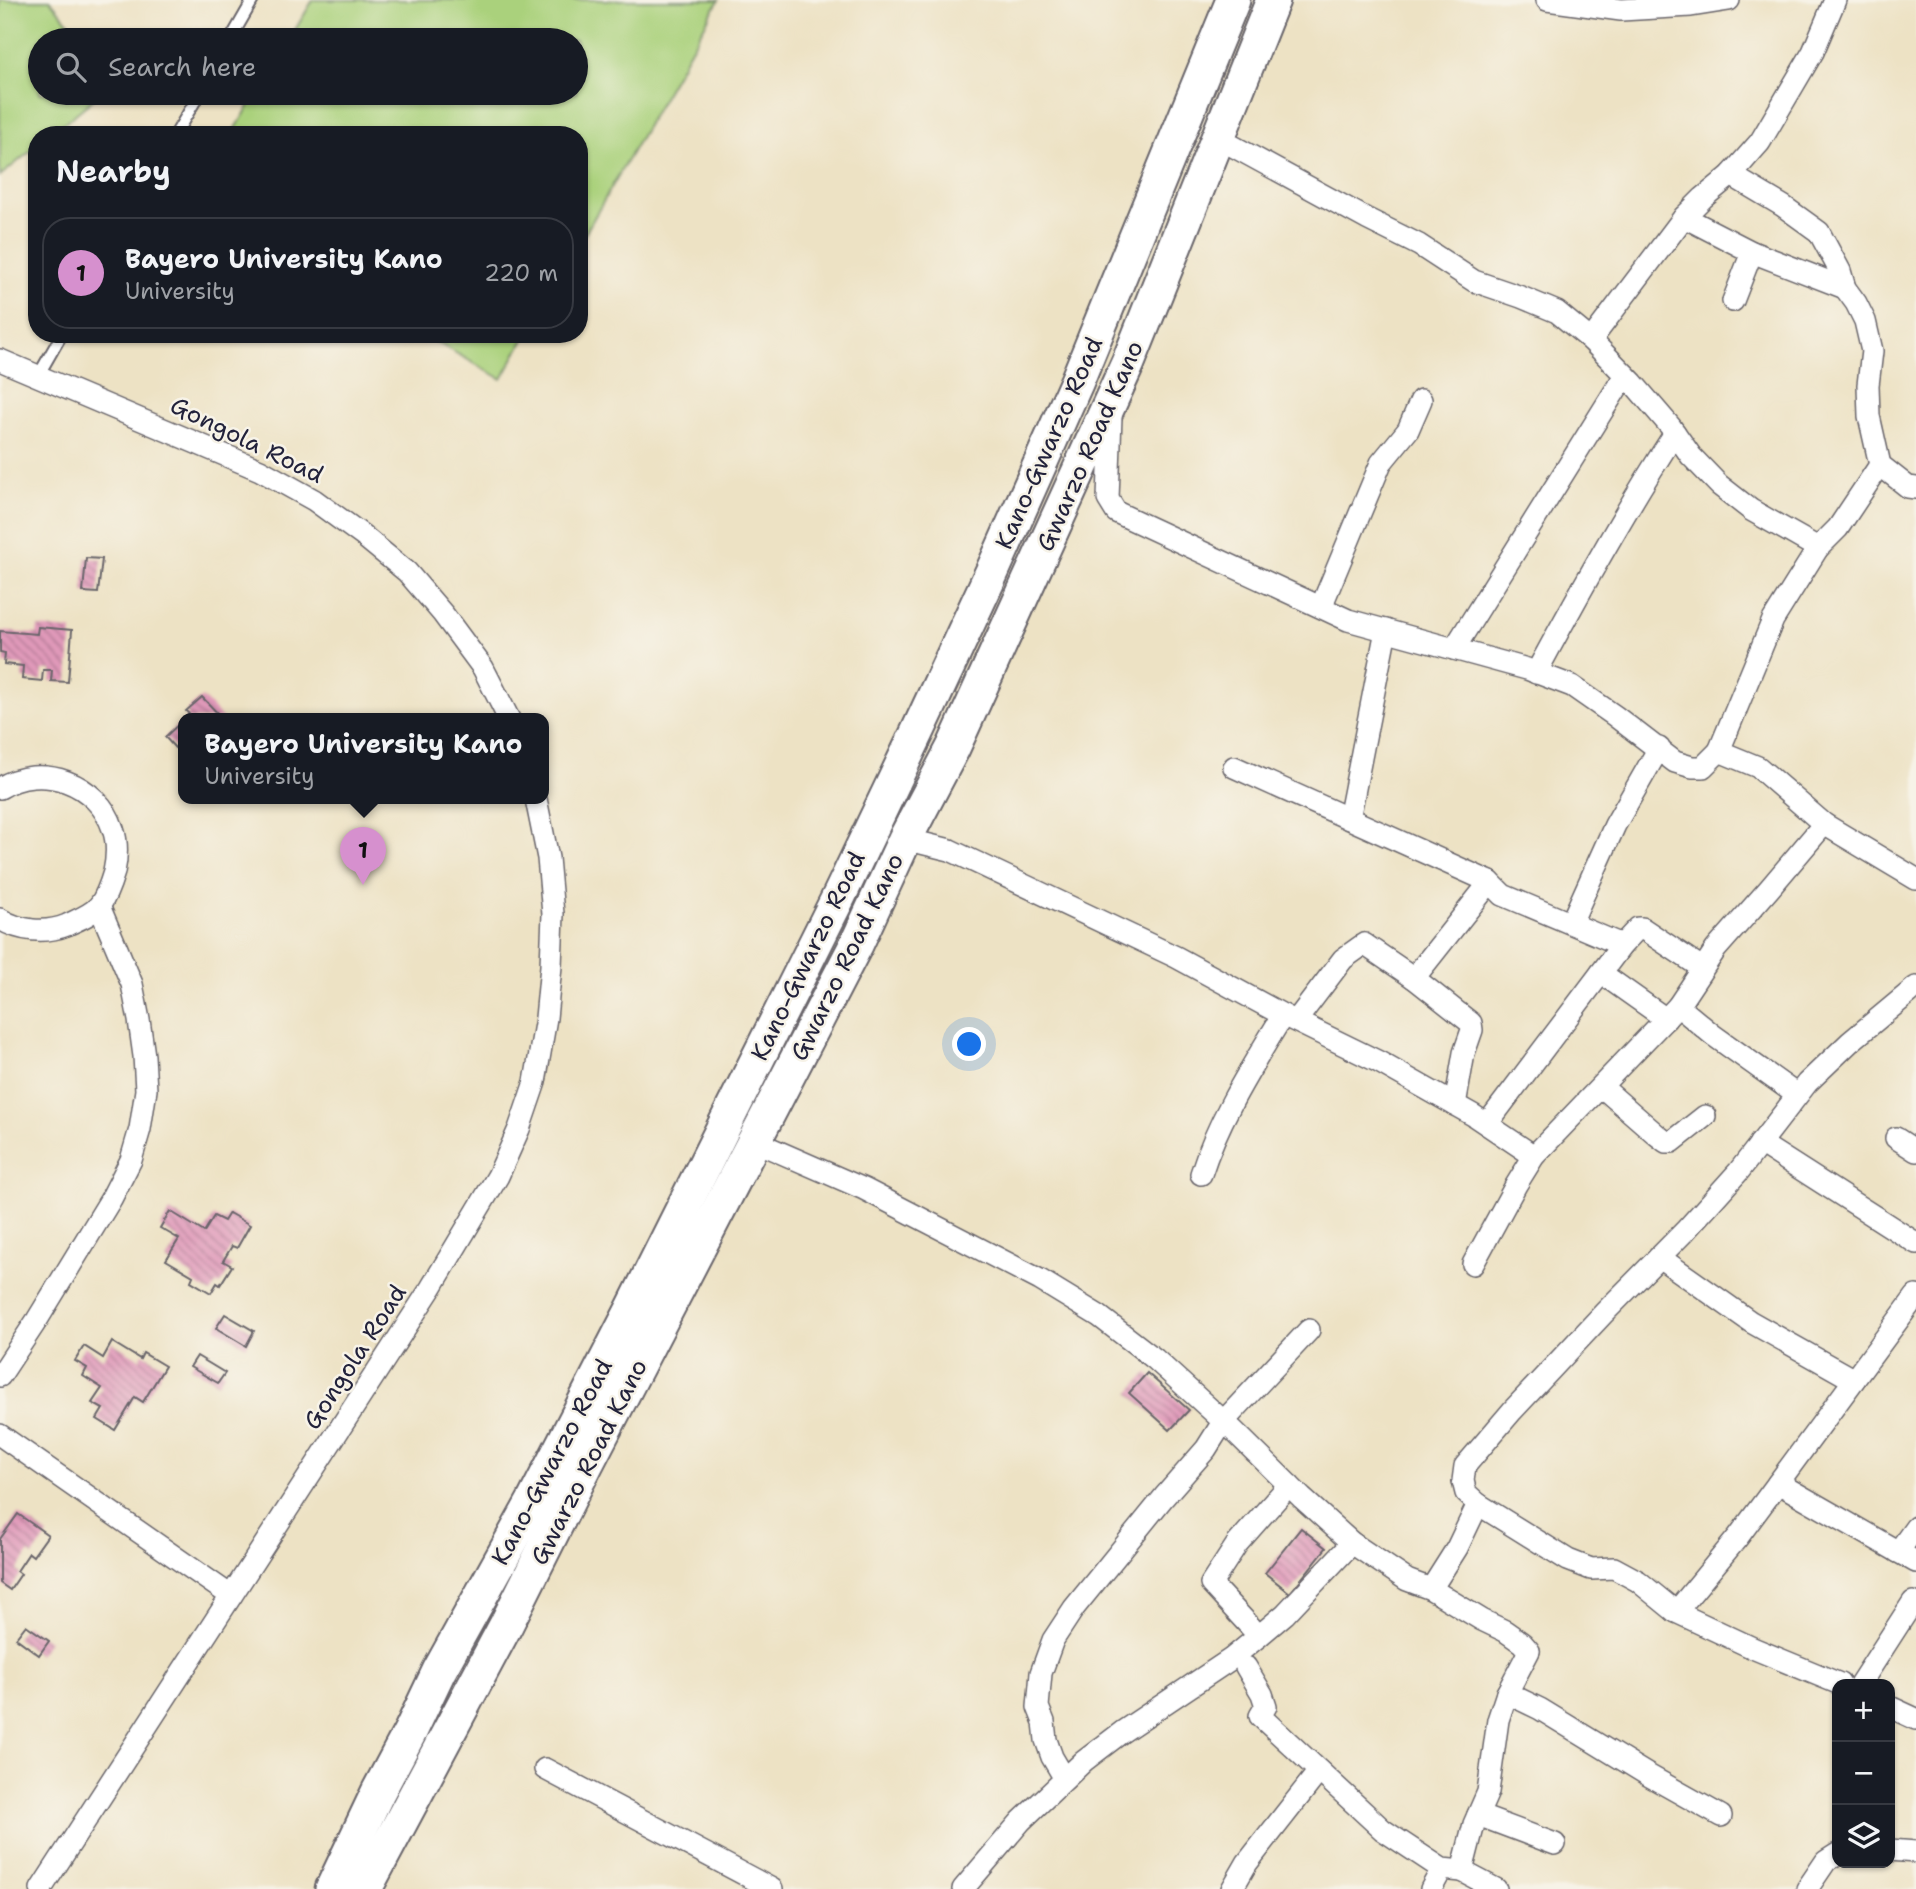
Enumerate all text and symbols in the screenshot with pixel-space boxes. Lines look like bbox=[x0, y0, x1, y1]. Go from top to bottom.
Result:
search box bbox=[28, 28, 588, 105]
icon: search bbox=[52, 48, 90, 86]
text: Search here bbox=[108, 49, 257, 84]
text: Nearby bbox=[56, 151, 171, 192]
text: Bayero University Kano bbox=[125, 241, 443, 276]
text: 1 bbox=[76, 258, 86, 288]
text: 220 m bbox=[484, 258, 558, 288]
text: University bbox=[125, 276, 235, 306]
street label: Kano-Gwarzo Road bbox=[988, 332, 1110, 554]
street label: Gwarzo Road Kano bbox=[1029, 336, 1151, 556]
street label: Gongola Road bbox=[165, 389, 329, 491]
popup bbox=[178, 713, 549, 804]
text: Bayero University Kano bbox=[205, 726, 522, 761]
text: University bbox=[205, 761, 314, 791]
pin: 1 bbox=[340, 827, 386, 885]
street label: Kano-Gwarzo Road bbox=[743, 846, 873, 1066]
street label: Gwarzo Road Kano bbox=[783, 848, 911, 1066]
your location bbox=[952, 1027, 986, 1061]
street label: Gongola Road bbox=[296, 1278, 414, 1436]
street label: Kano-Gwarzo Road bbox=[484, 1353, 620, 1571]
street label: Gwarzo Road Kano bbox=[523, 1354, 655, 1570]
map controls bbox=[1832, 1679, 1895, 1868]
button: + bbox=[1832, 1679, 1895, 1742]
button: − bbox=[1832, 1742, 1895, 1805]
button: layers bbox=[1832, 1805, 1895, 1868]

